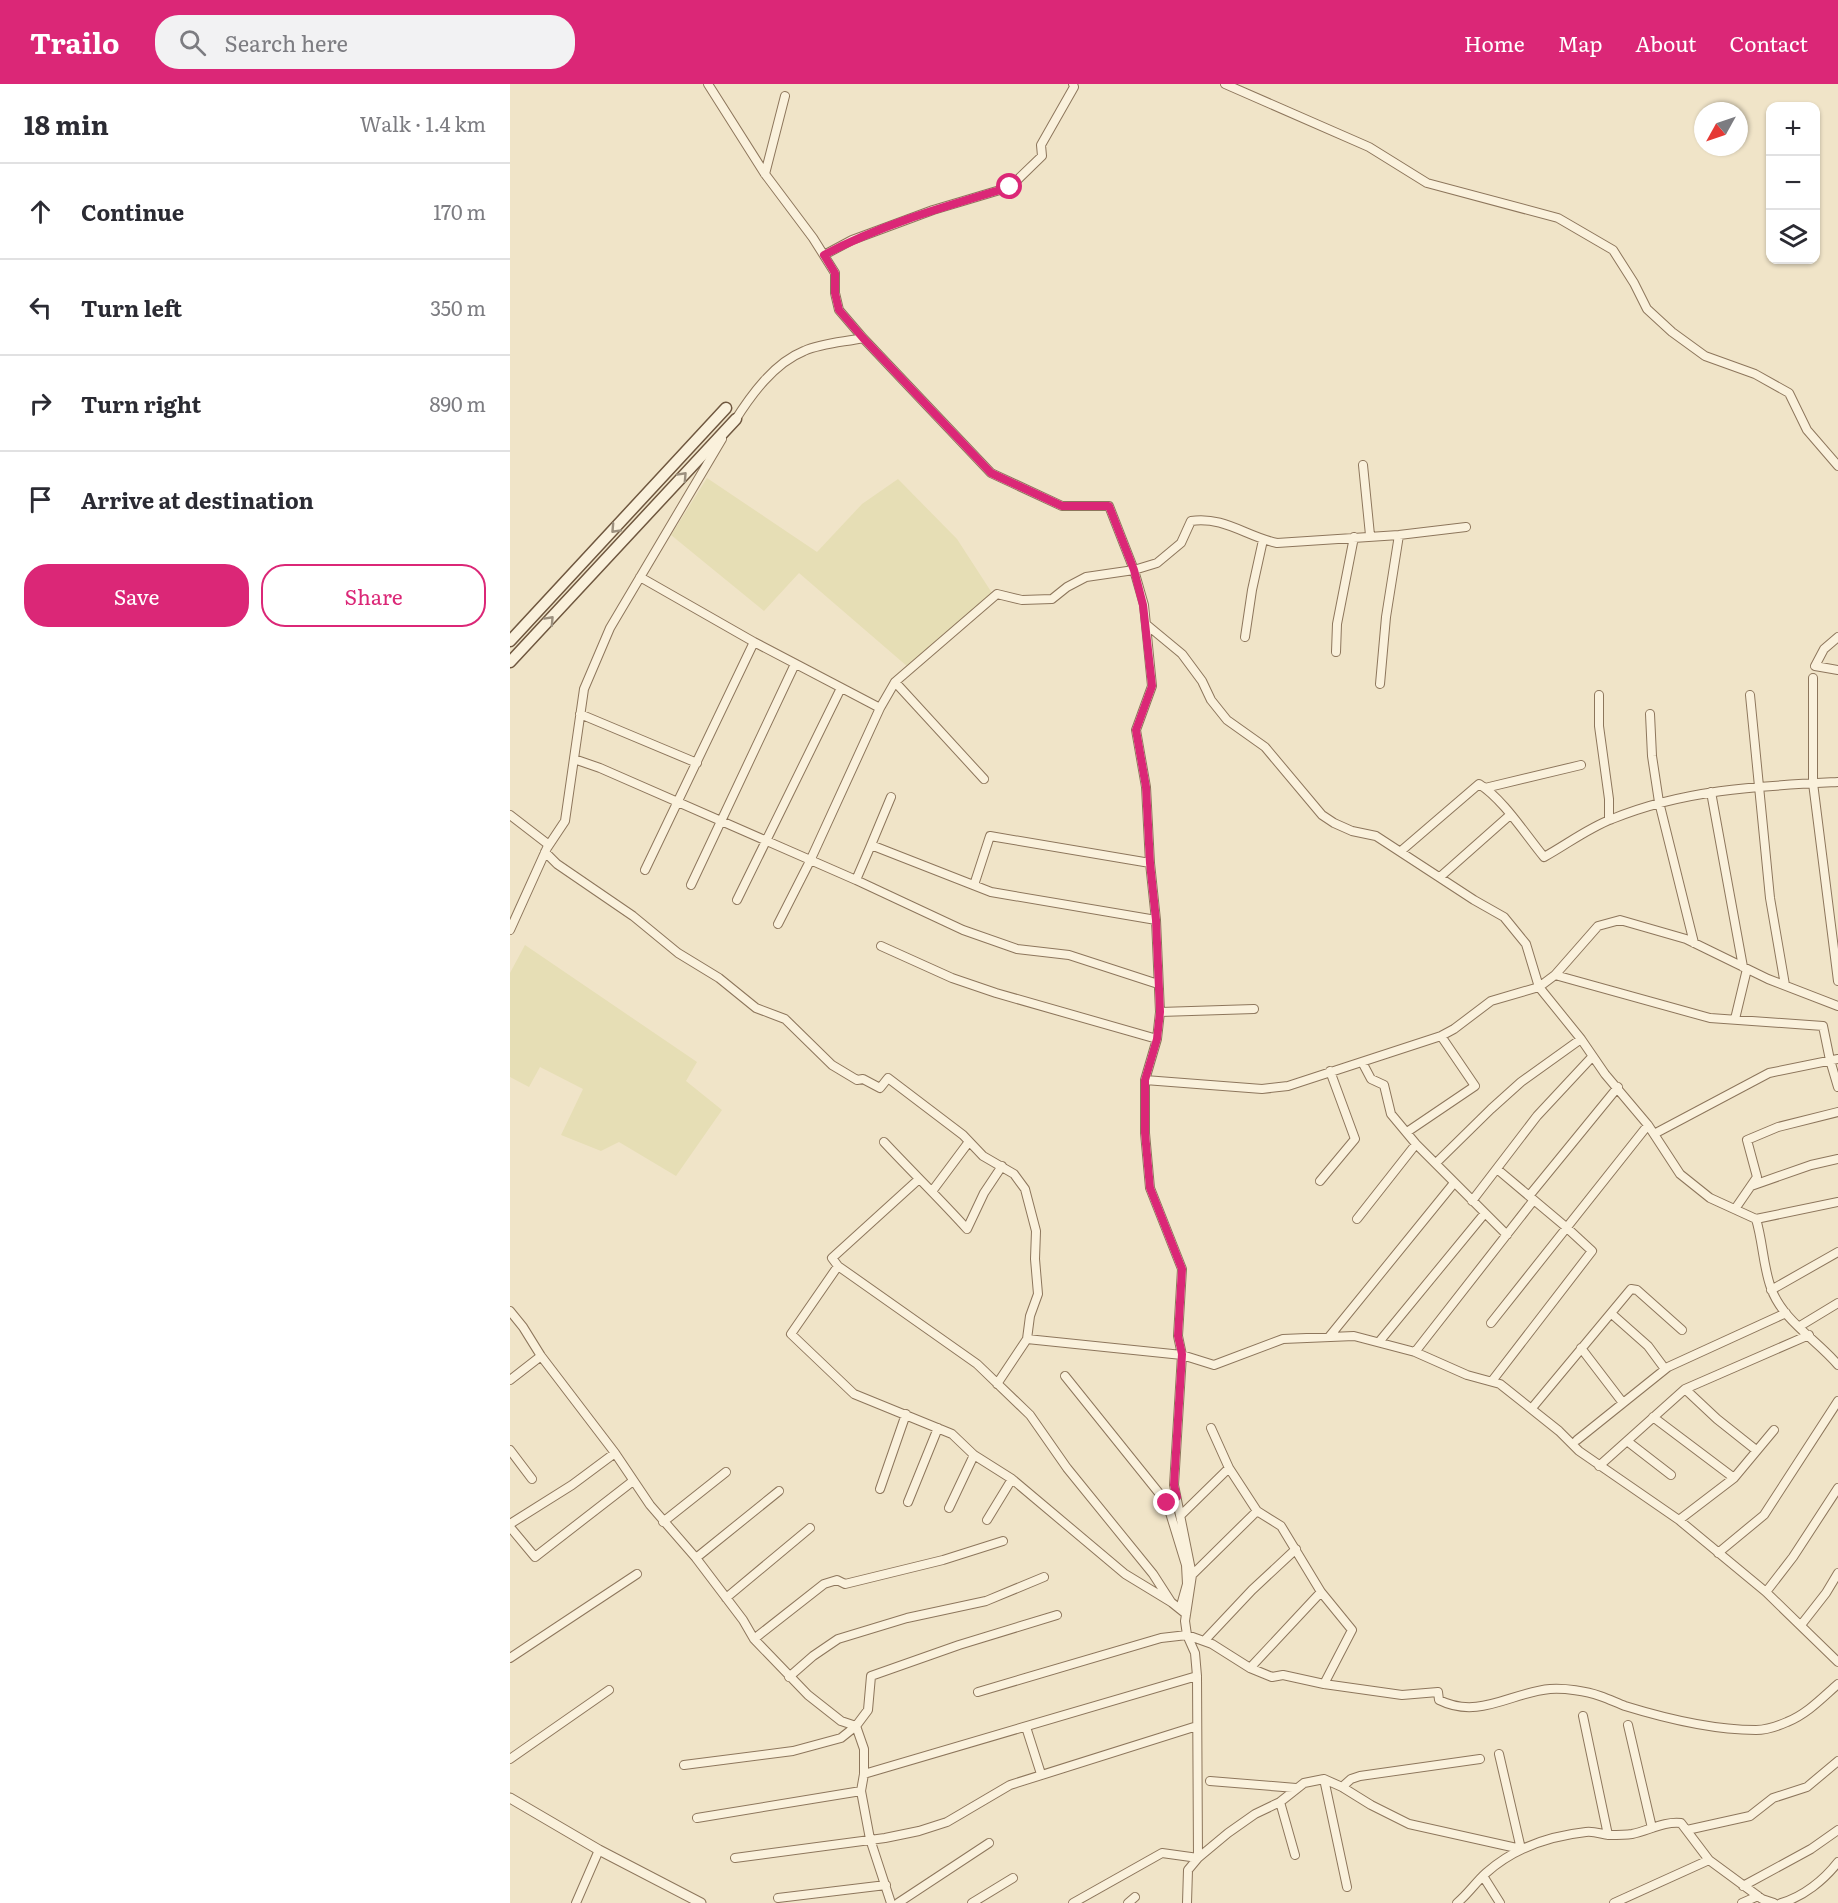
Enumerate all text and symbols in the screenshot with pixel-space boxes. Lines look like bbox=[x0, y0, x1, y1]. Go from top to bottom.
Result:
search box bbox=[155, 15, 575, 69]
text: Trailo bbox=[30, 21, 119, 63]
icon: search bbox=[176, 26, 209, 59]
text: Search here bbox=[224, 26, 348, 59]
text: Home bbox=[1464, 27, 1525, 58]
text: Map bbox=[1558, 27, 1602, 58]
text: About bbox=[1635, 27, 1697, 58]
text: Contact bbox=[1730, 27, 1808, 58]
north arrow bbox=[1694, 102, 1748, 156]
map controls bbox=[1766, 102, 1820, 264]
button: + bbox=[1766, 102, 1820, 156]
text: 18 min bbox=[24, 104, 109, 143]
text: Walk · 1.4 km bbox=[360, 108, 486, 138]
button: − bbox=[1766, 156, 1820, 210]
route start bbox=[996, 173, 1022, 199]
icon: ahead bbox=[24, 195, 57, 228]
text: Continue bbox=[81, 195, 184, 228]
text: 170 m bbox=[433, 196, 486, 226]
button: layers bbox=[1766, 210, 1820, 264]
icon: left bbox=[24, 291, 57, 324]
text: Turn left bbox=[81, 291, 182, 324]
text: 350 m bbox=[430, 292, 486, 322]
icon: right bbox=[24, 387, 57, 420]
text: Turn right bbox=[81, 387, 201, 420]
text: 890 m bbox=[430, 388, 486, 418]
one-way arrow bbox=[675, 473, 686, 484]
icon: arrive bbox=[24, 483, 57, 516]
text: Arrive at destination bbox=[81, 483, 314, 516]
one-way arrow bbox=[611, 522, 622, 532]
button: Save bbox=[24, 564, 249, 627]
button: Share bbox=[261, 564, 486, 627]
one-way arrow bbox=[543, 616, 554, 627]
route end bbox=[1153, 1489, 1179, 1515]

